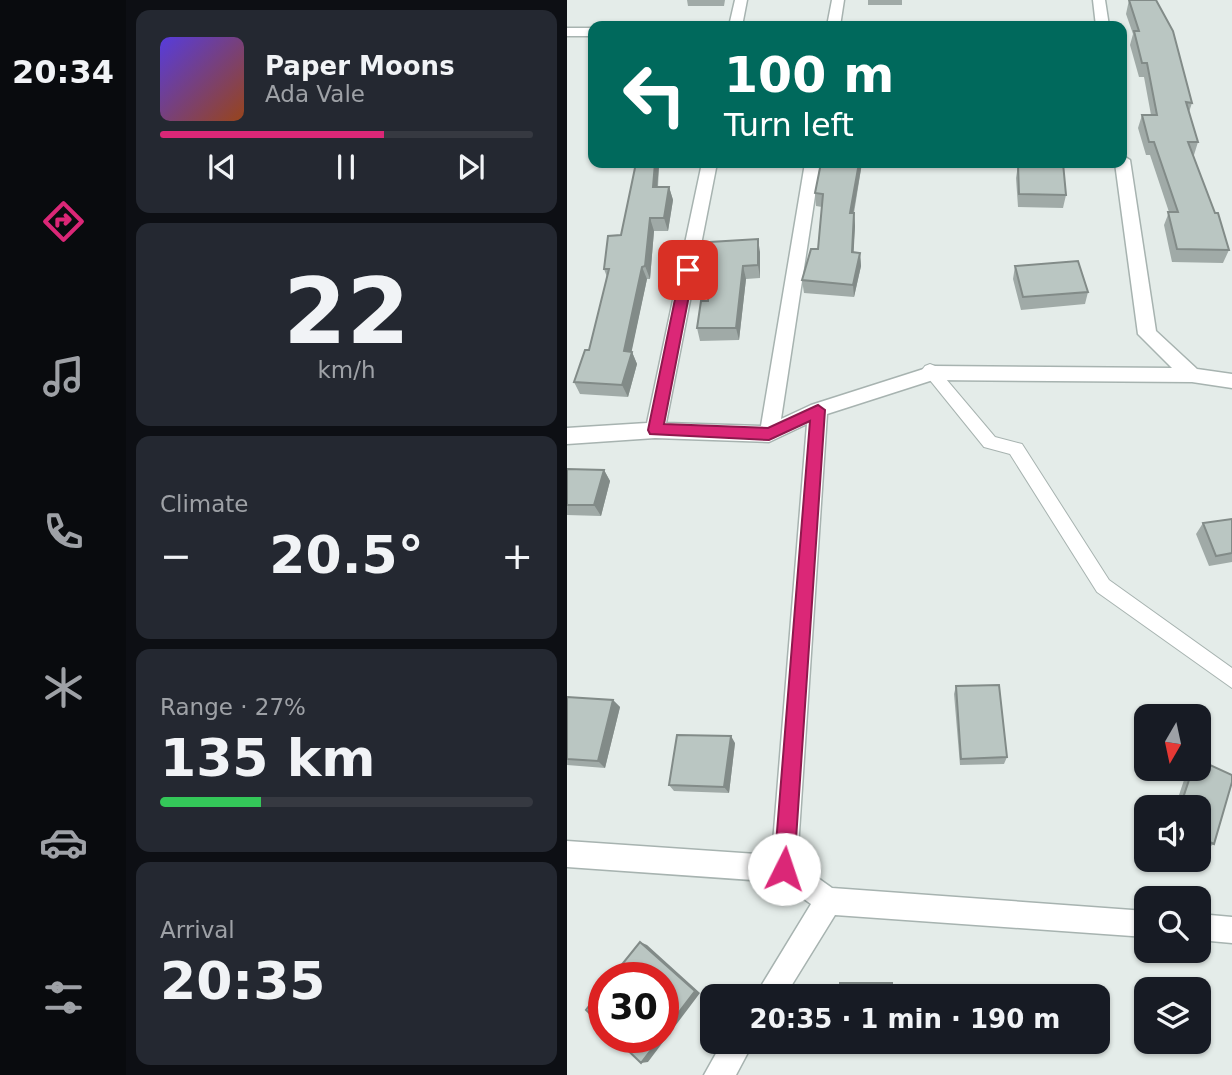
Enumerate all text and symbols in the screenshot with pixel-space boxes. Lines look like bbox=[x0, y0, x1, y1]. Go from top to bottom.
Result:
text: 100 m bbox=[724, 47, 894, 104]
icon: left bbox=[609, 49, 700, 140]
text: Paper Moons bbox=[265, 51, 455, 81]
text: 20:34 bbox=[12, 53, 114, 91]
text: Ada Vale bbox=[265, 81, 365, 107]
text: Turn left bbox=[724, 106, 854, 144]
icon: previous bbox=[203, 148, 241, 186]
icon: pause bbox=[327, 148, 365, 186]
icon: next bbox=[452, 148, 490, 186]
icon: directions bbox=[39, 197, 88, 246]
pin bbox=[658, 240, 718, 300]
icon: arrive bbox=[669, 251, 707, 289]
text: 22 bbox=[283, 259, 410, 364]
icon: music bbox=[39, 352, 88, 401]
text: km/h bbox=[317, 357, 376, 383]
text: Climate bbox=[160, 491, 249, 517]
icon: phone bbox=[39, 507, 88, 556]
text: 20.5° bbox=[269, 525, 424, 585]
text: − bbox=[160, 534, 192, 578]
text: + bbox=[501, 534, 533, 578]
icon: climate bbox=[39, 663, 88, 712]
text: Range · 27% bbox=[160, 694, 306, 720]
north arrow bbox=[1134, 704, 1211, 780]
map controls bbox=[1134, 704, 1211, 1054]
text: 135 km bbox=[160, 728, 375, 788]
button: sound bbox=[1134, 795, 1211, 872]
icon: car bbox=[39, 818, 88, 867]
position arrow bbox=[747, 832, 821, 906]
button: search bbox=[1134, 886, 1211, 963]
text: Arrival bbox=[160, 917, 235, 943]
text: 20:35 bbox=[160, 951, 326, 1011]
speed limit sign: 30 bbox=[588, 962, 679, 1053]
icon: filters bbox=[39, 973, 88, 1022]
button: layers bbox=[1134, 977, 1211, 1054]
text: 20:35 · 1 min · 190 m bbox=[750, 1004, 1060, 1034]

